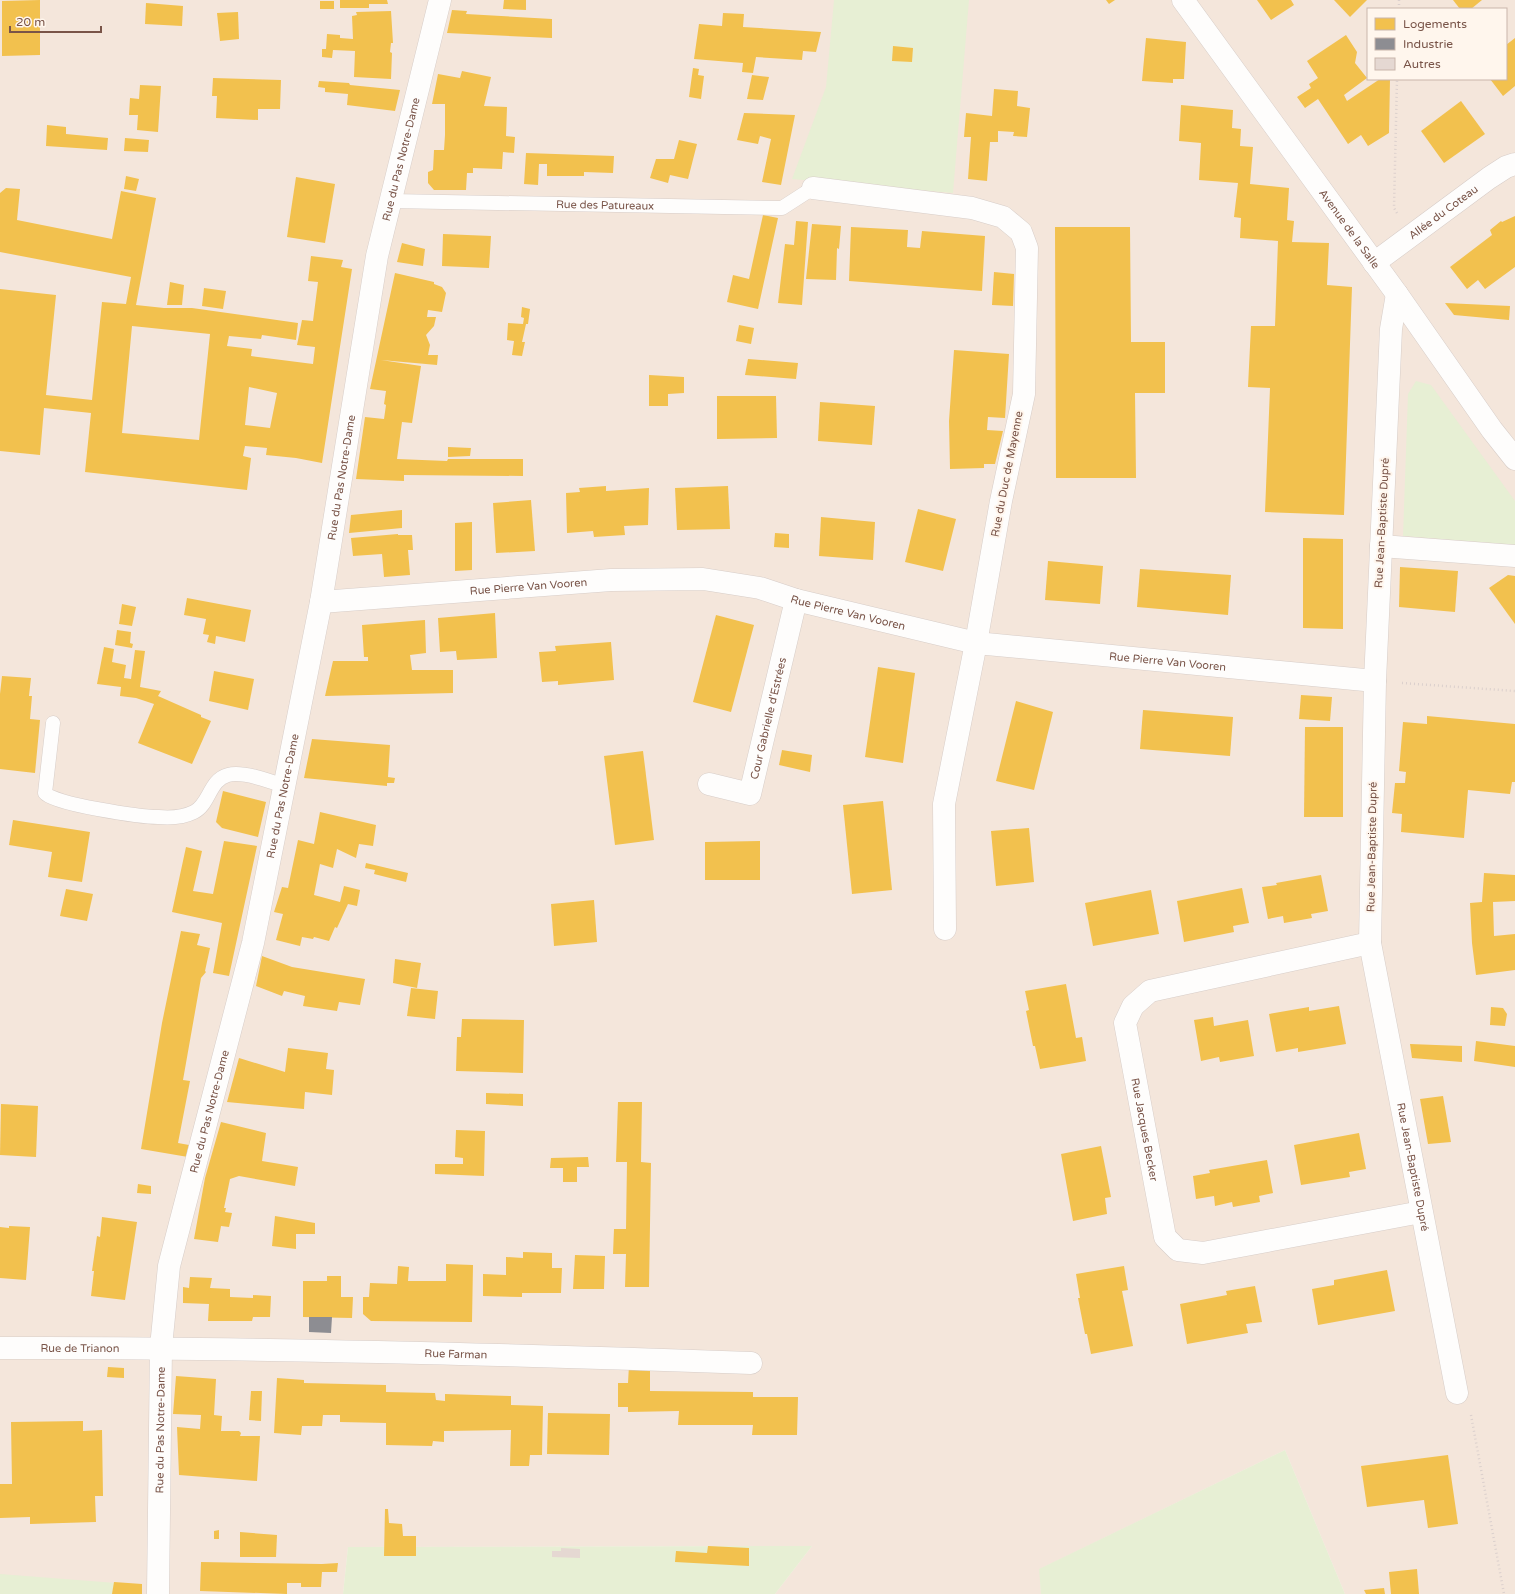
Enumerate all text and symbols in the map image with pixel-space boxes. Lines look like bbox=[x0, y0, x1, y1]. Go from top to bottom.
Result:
scale bar bbox=[10, 8, 101, 34]
legend bbox=[1367, 8, 1507, 80]
text: 20 m bbox=[16, 15, 45, 29]
text: Logements bbox=[1403, 17, 1467, 31]
text: Industrie bbox=[1403, 37, 1453, 51]
text: Autres bbox=[1403, 57, 1441, 71]
street label: Rue du Pas Notre-Dame bbox=[379, 96, 422, 222]
street label: Allée du Coteau bbox=[1406, 182, 1480, 242]
street label: Avenue de la Salle bbox=[1316, 187, 1383, 271]
street label: Rue des Patureaux bbox=[556, 197, 654, 212]
street label: Rue du Duc de Mayenne bbox=[988, 410, 1026, 538]
street label: Rue du Pas Notre-Dame bbox=[325, 414, 358, 541]
street label: Rue Jean-Baptiste Dupré bbox=[1372, 457, 1392, 589]
street label: Rue Pierre Van Vooren bbox=[469, 575, 588, 597]
street label: Rue Pierre Van Vooren bbox=[789, 592, 907, 632]
street label: Rue Pierre Van Vooren bbox=[1108, 649, 1227, 673]
street label: Cour Gabrielle d'Estrées bbox=[747, 656, 789, 781]
street label: Rue du Pas Notre-Dame bbox=[264, 733, 301, 859]
street label: Rue Jean-Baptiste Dupré bbox=[1364, 782, 1380, 912]
street label: Rue du Pas Notre-Dame bbox=[187, 1049, 231, 1174]
street label: Rue Jacques Becker bbox=[1129, 1077, 1161, 1183]
street label: Rue Jean-Baptiste Dupré bbox=[1395, 1102, 1432, 1232]
street label: Rue de Trianon bbox=[40, 1341, 120, 1355]
street label: Rue Farman bbox=[424, 1346, 488, 1361]
street label: Rue du Pas Notre-Dame bbox=[153, 1367, 167, 1493]

